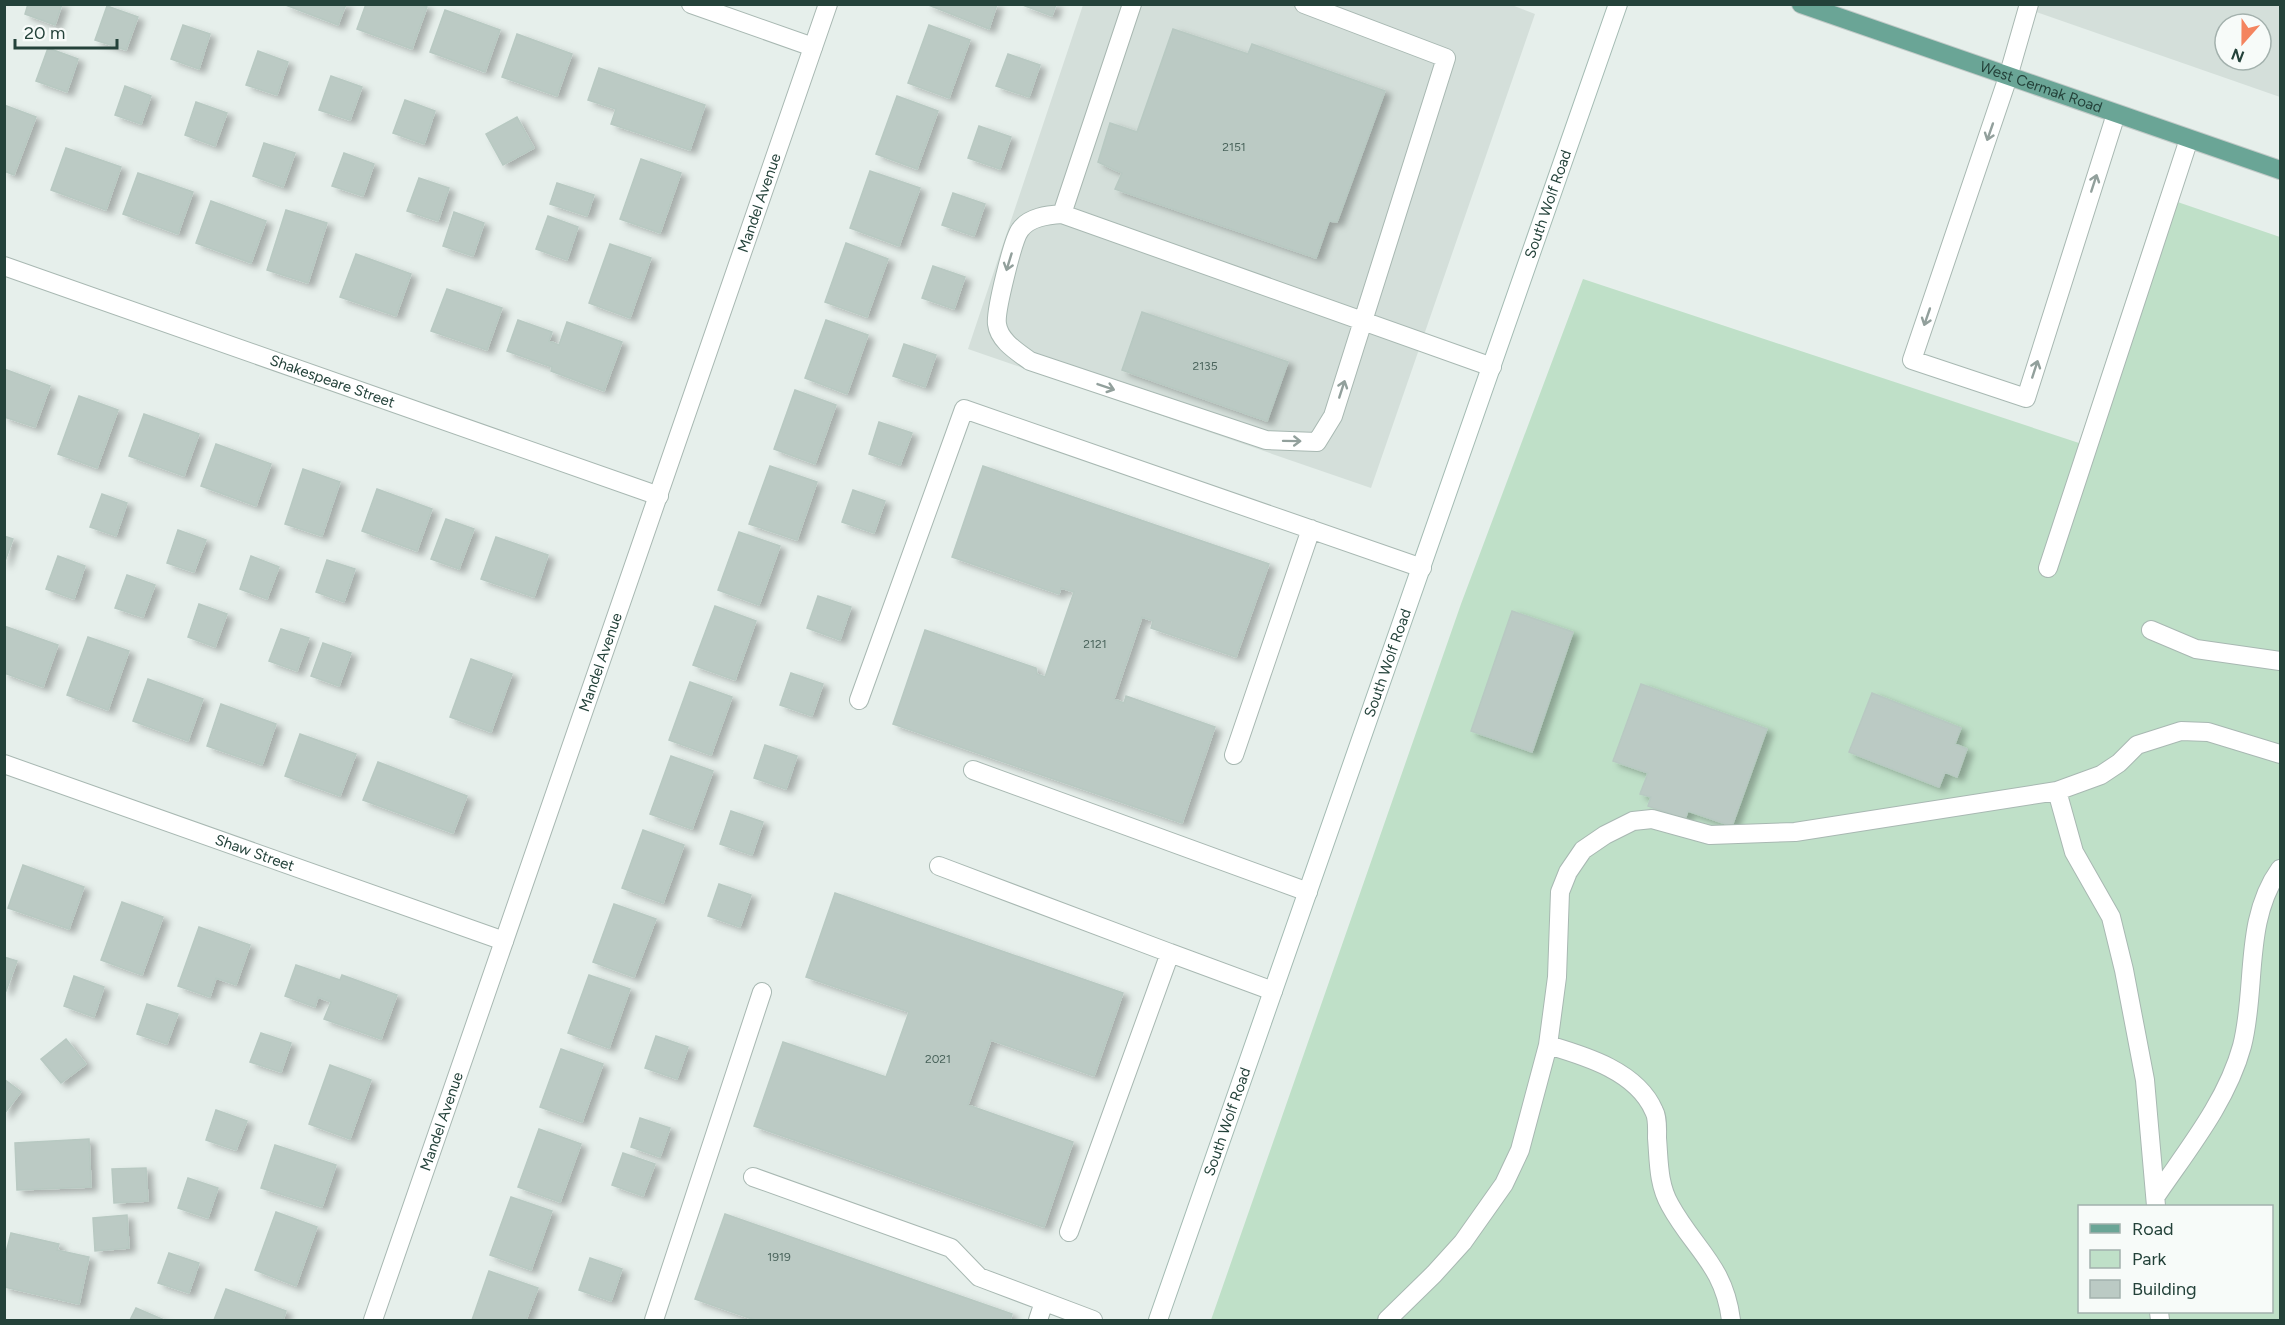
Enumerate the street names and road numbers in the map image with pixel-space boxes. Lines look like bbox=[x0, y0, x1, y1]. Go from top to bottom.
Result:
street label: West Cermak Road bbox=[1977, 58, 2105, 117]
street label: South Wolf Road bbox=[1521, 148, 1575, 261]
street label: Mandel Avenue bbox=[734, 151, 785, 255]
street label: Shakespeare Street bbox=[267, 351, 398, 412]
street label: South Wolf Road bbox=[1360, 606, 1415, 720]
street label: Mandel Avenue bbox=[575, 610, 626, 714]
street label: Shaw Street bbox=[213, 830, 297, 875]
street label: South Wolf Road bbox=[1200, 1065, 1255, 1178]
street label: Mandel Avenue bbox=[416, 1070, 467, 1173]

